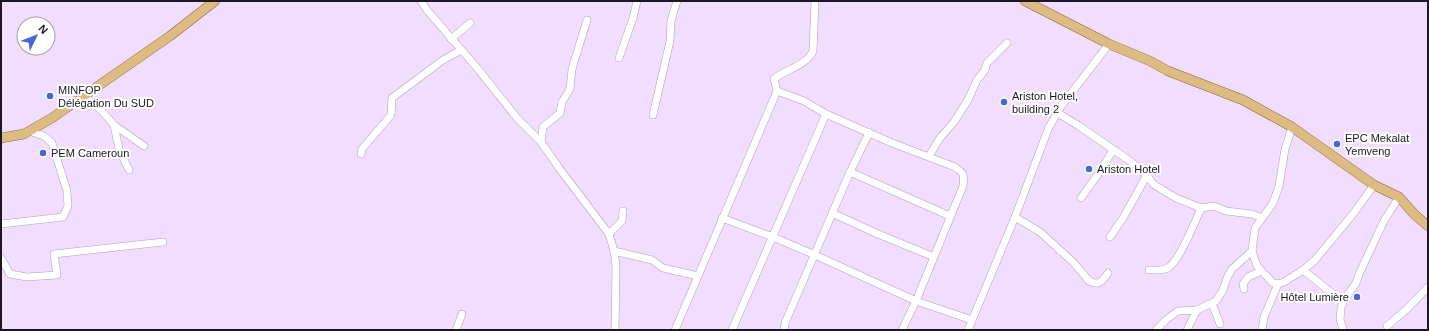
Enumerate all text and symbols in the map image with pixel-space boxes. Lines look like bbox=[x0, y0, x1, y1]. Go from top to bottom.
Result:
north arrow bbox=[16, 16, 56, 56]
text: N bbox=[36, 22, 50, 36]
place label: MINFOP Délégation Du SUD bbox=[58, 84, 154, 109]
place label: Ariston Hotel, building 2 bbox=[1012, 90, 1078, 115]
marker: MINFOP Délégation Du SUD bbox=[45, 91, 55, 101]
marker: Ariston Hotel, building 2 bbox=[999, 97, 1009, 107]
place label: EPC Mekalat Yemveng bbox=[1345, 132, 1409, 157]
marker: EPC Mekalat Yemveng bbox=[1332, 139, 1342, 149]
place label: PEM Cameroun bbox=[51, 147, 129, 159]
marker: PEM Cameroun bbox=[38, 148, 48, 158]
place label: Ariston Hotel bbox=[1097, 163, 1160, 175]
marker: Ariston Hotel bbox=[1084, 164, 1094, 174]
place label: Hôtel Lumière bbox=[1281, 291, 1349, 303]
marker: Hôtel Lumière bbox=[1352, 292, 1362, 302]

